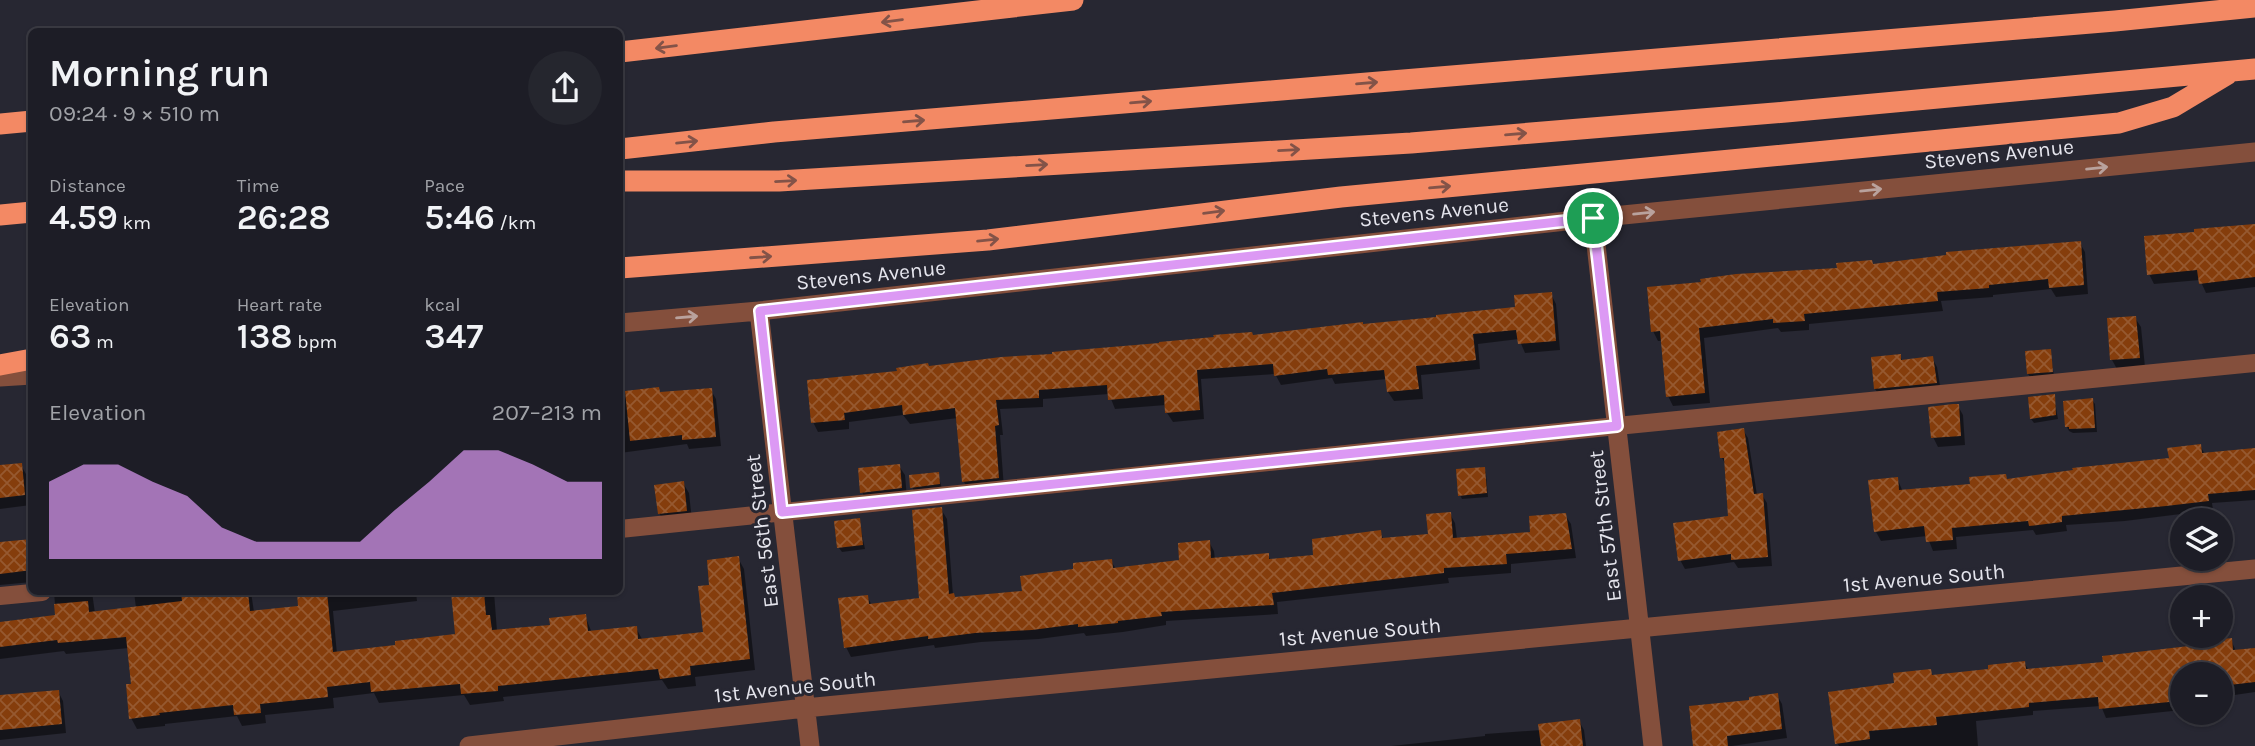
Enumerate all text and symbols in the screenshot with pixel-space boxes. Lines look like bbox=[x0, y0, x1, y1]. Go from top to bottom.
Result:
one-way arrow bbox=[881, 14, 903, 27]
one-way arrow bbox=[655, 41, 677, 54]
text: Morning run bbox=[49, 51, 270, 96]
button: share bbox=[528, 51, 602, 125]
one-way arrow bbox=[1355, 76, 1378, 89]
one-way arrow bbox=[1129, 95, 1151, 108]
text: 09:24 · 9 × 510 m bbox=[49, 100, 220, 127]
one-way arrow bbox=[902, 114, 925, 127]
one-way arrow bbox=[1504, 127, 1527, 140]
street label: Stevens Avenue bbox=[1923, 134, 2075, 174]
one-way arrow bbox=[676, 135, 698, 148]
one-way arrow bbox=[1277, 143, 1300, 156]
one-way arrow bbox=[1025, 159, 1048, 172]
one-way arrow bbox=[2085, 161, 2108, 174]
one-way arrow bbox=[774, 174, 797, 187]
text: Distance bbox=[49, 175, 126, 197]
text: Time bbox=[237, 175, 279, 197]
text: Pace bbox=[424, 175, 465, 197]
one-way arrow bbox=[1428, 181, 1450, 194]
one-way arrow bbox=[1859, 183, 1881, 196]
pin bbox=[1563, 188, 1623, 248]
street label: Stevens Avenue bbox=[1358, 192, 1510, 232]
text: 4.59 bbox=[49, 197, 118, 238]
text: 26:28 bbox=[237, 197, 331, 238]
text: 5:46 bbox=[424, 197, 495, 238]
icon: arrive bbox=[1574, 199, 1612, 237]
one-way arrow bbox=[1202, 206, 1224, 219]
one-way arrow bbox=[1632, 206, 1655, 219]
text: km bbox=[118, 212, 151, 234]
text: /km bbox=[495, 212, 536, 234]
one-way arrow bbox=[976, 233, 998, 246]
one-way arrow bbox=[749, 250, 772, 263]
street label: Stevens Avenue bbox=[795, 255, 947, 295]
text: Elevation bbox=[49, 294, 129, 316]
text: Heart rate bbox=[237, 294, 322, 316]
text: kcal bbox=[424, 294, 461, 316]
one-way arrow bbox=[676, 310, 698, 323]
text: 63 bbox=[49, 316, 91, 357]
text: 138 bbox=[237, 316, 293, 357]
text: 347 bbox=[424, 316, 483, 357]
text: m bbox=[91, 331, 114, 353]
text: bpm bbox=[293, 331, 337, 353]
text: Elevation bbox=[49, 399, 146, 426]
text: 207–213 m bbox=[492, 399, 602, 426]
street label: East 57th Street bbox=[1584, 449, 1626, 603]
street label: East 56th Street bbox=[741, 453, 783, 609]
map controls bbox=[2170, 508, 2233, 725]
button: layers bbox=[2170, 508, 2233, 571]
street label: 1st Avenue South bbox=[1842, 559, 2006, 597]
button: + bbox=[2170, 585, 2233, 648]
street label: 1st Avenue South bbox=[1278, 613, 1442, 651]
button: − bbox=[2170, 662, 2233, 725]
street label: 1st Avenue South bbox=[713, 667, 877, 707]

